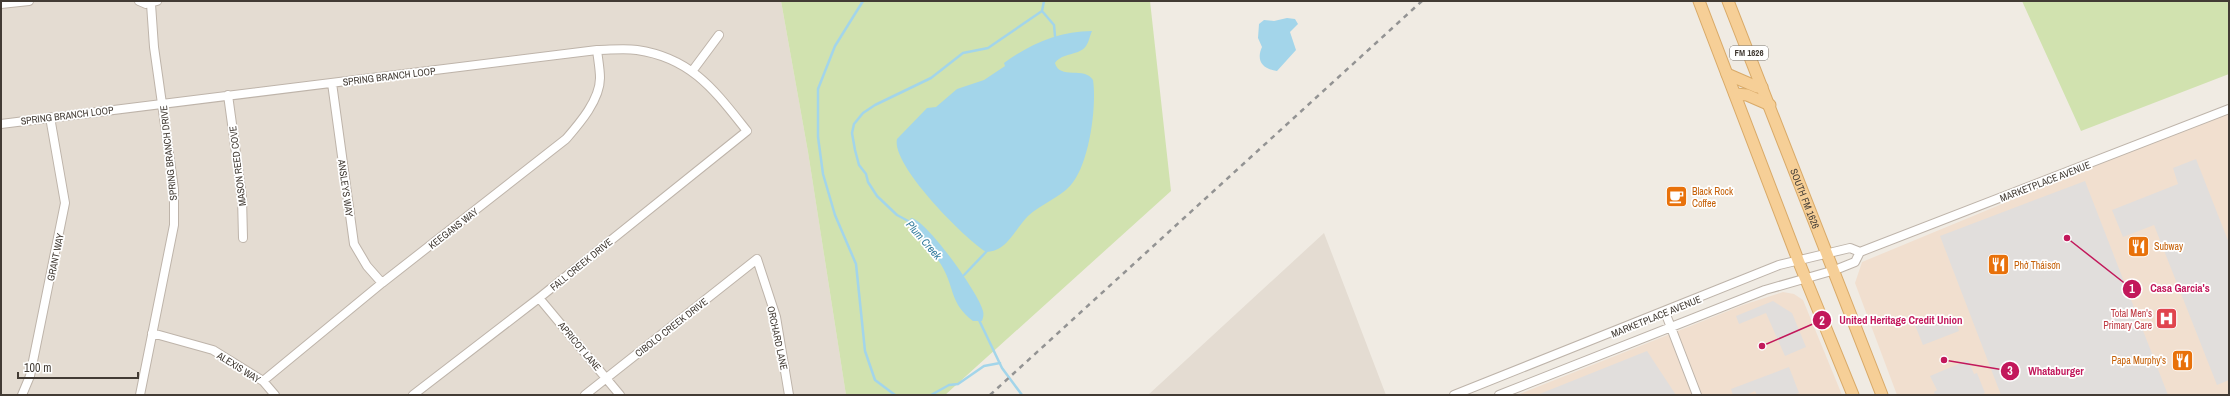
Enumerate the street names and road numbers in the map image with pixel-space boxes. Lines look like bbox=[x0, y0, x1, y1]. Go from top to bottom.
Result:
road number: FM 1626 bbox=[1730, 46, 1768, 60]
street label: SPRING BRANCH LOOP bbox=[342, 64, 437, 89]
street label: SPRING BRANCH LOOP bbox=[20, 103, 115, 128]
street label: SPRING BRANCH DRIVE bbox=[157, 105, 180, 201]
street label: MASON REED COVE bbox=[226, 125, 249, 207]
street label: ANSLEYS WAY bbox=[335, 158, 356, 218]
street label: MARKETPLACE AVENUE bbox=[1998, 158, 2092, 205]
street label: SOUTH FM 1626 bbox=[1787, 167, 1822, 231]
street label: KEEGANS WAY bbox=[426, 205, 481, 252]
street label: GRANT WAY bbox=[44, 231, 67, 282]
street label: FALL CREEK DRIVE bbox=[547, 235, 615, 294]
street label: MARKETPLACE AVENUE bbox=[1609, 292, 1703, 340]
street label: CIBOLO CREEK DRIVE bbox=[632, 295, 710, 360]
street label: ORCHARD LANE bbox=[764, 305, 791, 371]
street label: APRICOT LANE bbox=[555, 318, 604, 373]
street label: ALEXIS WAY bbox=[214, 348, 263, 386]

